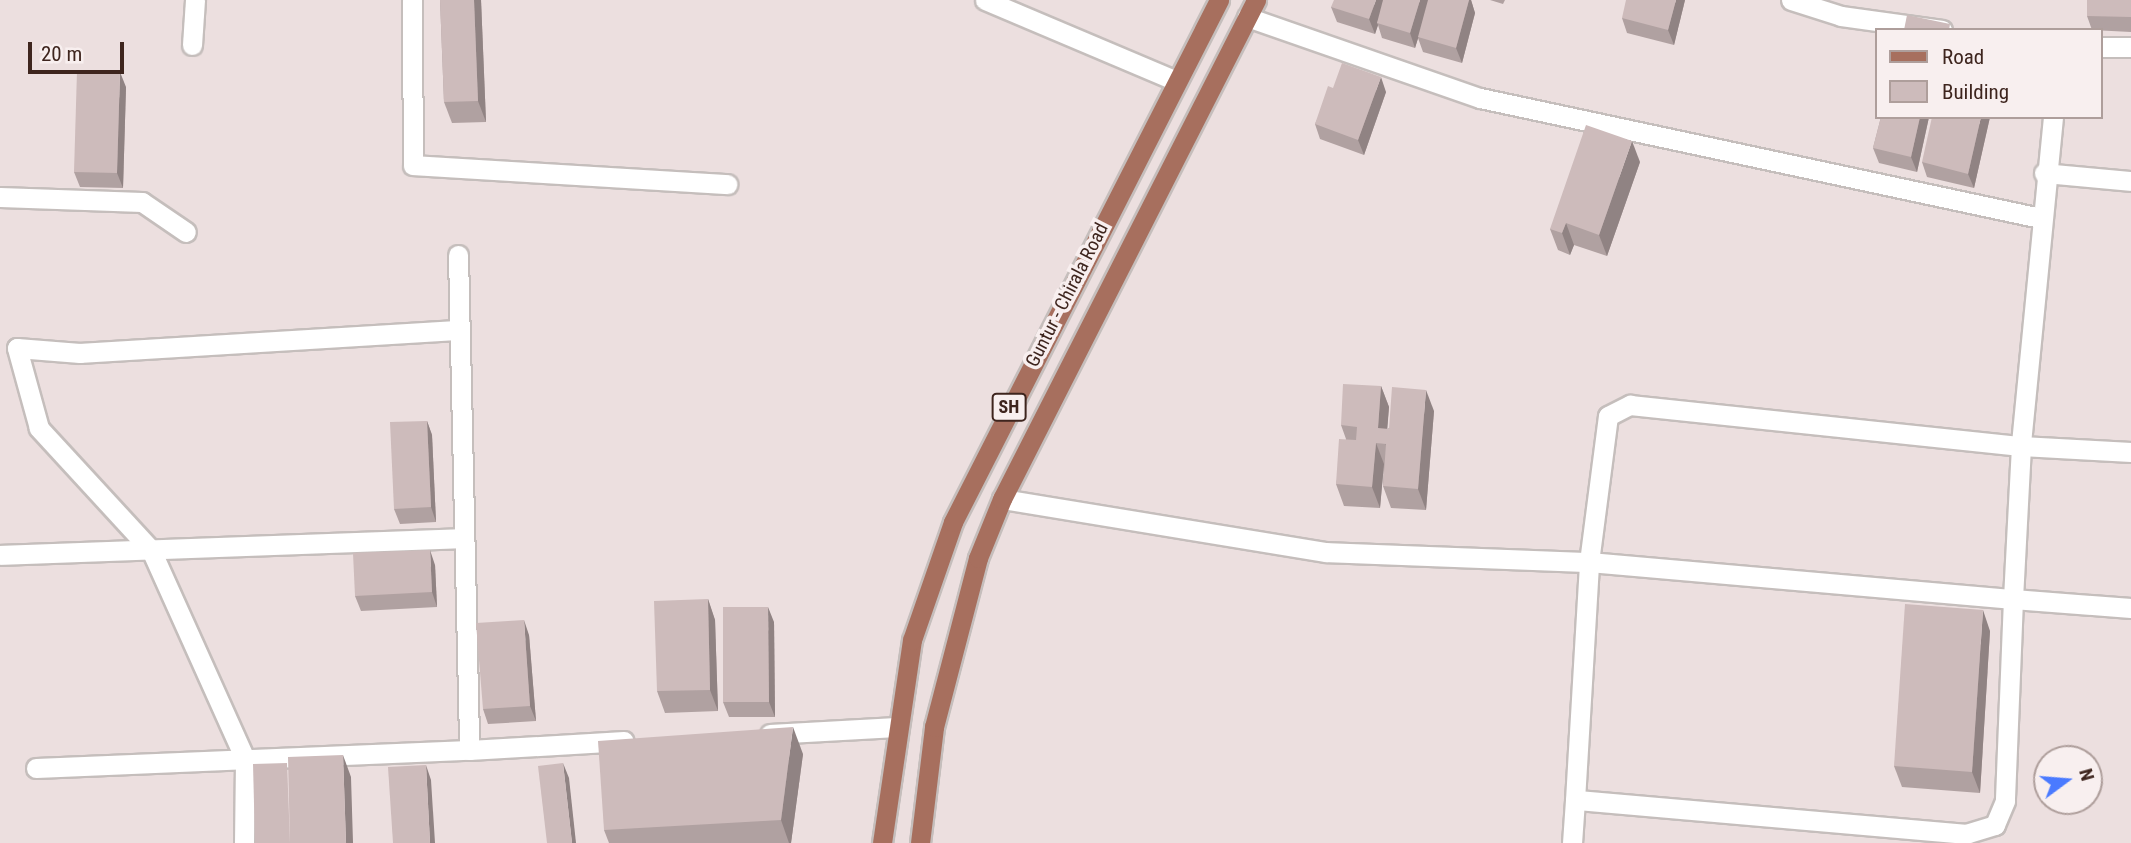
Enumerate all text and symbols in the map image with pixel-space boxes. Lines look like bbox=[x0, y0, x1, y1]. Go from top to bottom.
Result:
scale bar bbox=[32, 28, 128, 72]
legend bbox=[1876, 28, 2103, 119]
text: 20 m bbox=[41, 42, 82, 66]
text: Road bbox=[1942, 45, 1984, 69]
text: Building bbox=[1942, 80, 2009, 104]
street label: Guntur - Chirala Road bbox=[1021, 219, 1113, 371]
road number: SH bbox=[992, 393, 1026, 422]
north arrow bbox=[2033, 745, 2103, 815]
text: N bbox=[2074, 766, 2099, 783]

